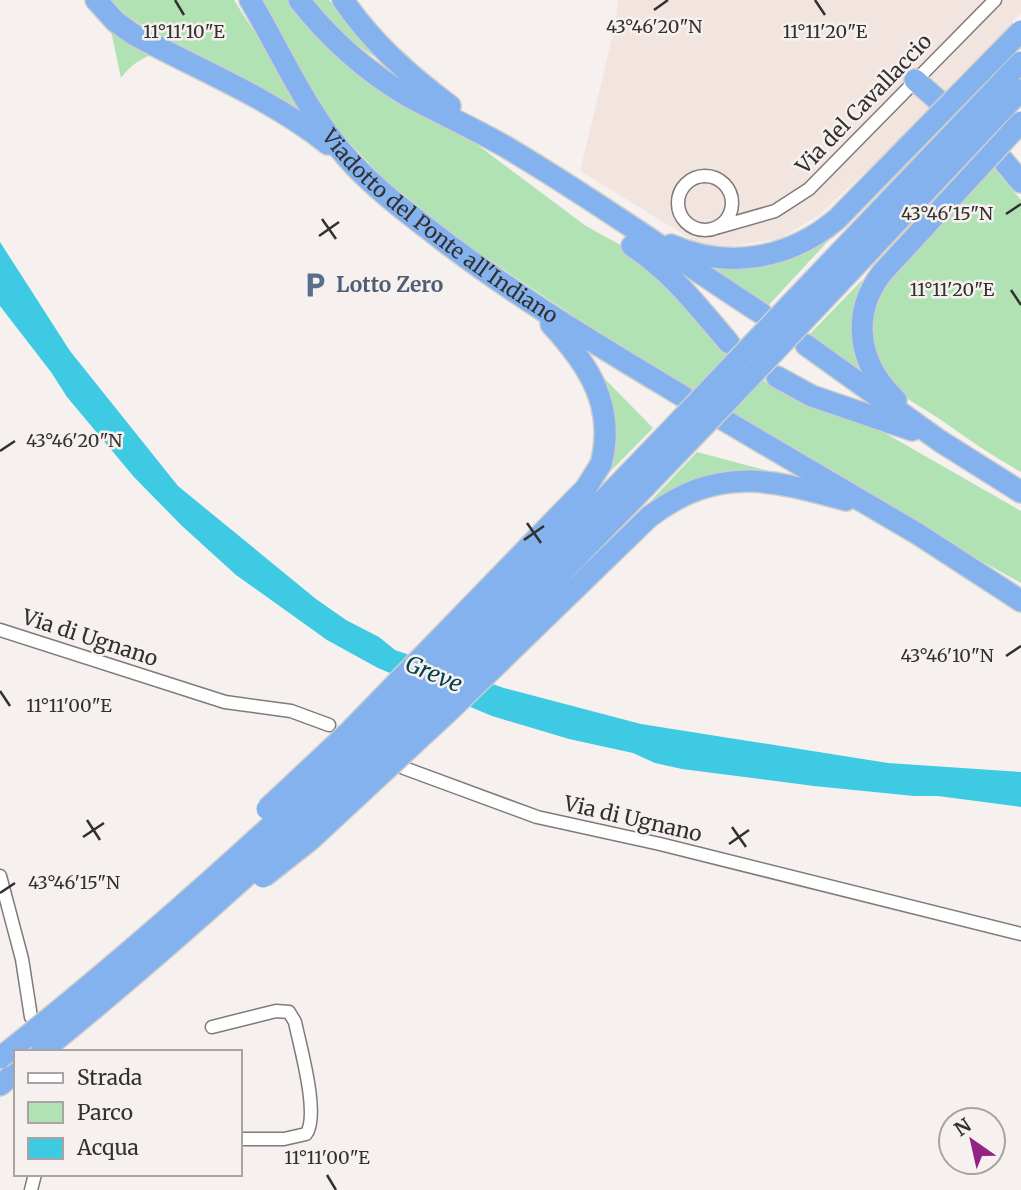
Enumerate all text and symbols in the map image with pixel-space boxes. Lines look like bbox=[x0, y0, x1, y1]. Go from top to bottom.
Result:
text: 43°46'20"N bbox=[606, 15, 702, 38]
text: 11°11'10"E bbox=[143, 20, 225, 43]
text: 11°11'20"E bbox=[783, 20, 868, 43]
street label: Via del Cavallaccio bbox=[789, 28, 937, 180]
street label: Viadotto del Ponte all'Indiano bbox=[316, 123, 563, 329]
text: 43°46'15"N bbox=[901, 202, 993, 225]
parking icon: Lotto Zero bbox=[300, 270, 330, 300]
place label: Lotto Zero bbox=[336, 271, 443, 298]
text: 11°11'20"E bbox=[910, 278, 995, 301]
text: 43°46'20"N bbox=[26, 429, 122, 452]
street label: Via di Ugnano bbox=[18, 603, 161, 672]
text: 43°46'10"N bbox=[900, 644, 994, 667]
water label: Greve bbox=[401, 649, 467, 698]
text: 11°11'00"E bbox=[26, 694, 112, 717]
street label: Via di Ugnano bbox=[560, 789, 705, 848]
text: 43°46'15"N bbox=[28, 871, 120, 894]
legend bbox=[14, 1050, 242, 1176]
text: Strada bbox=[77, 1064, 142, 1091]
text: Parco bbox=[77, 1099, 133, 1126]
north arrow bbox=[937, 1106, 1007, 1176]
text: N bbox=[950, 1113, 975, 1141]
text: Acqua bbox=[76, 1134, 139, 1161]
text: 11°11'00"E bbox=[284, 1146, 370, 1169]

